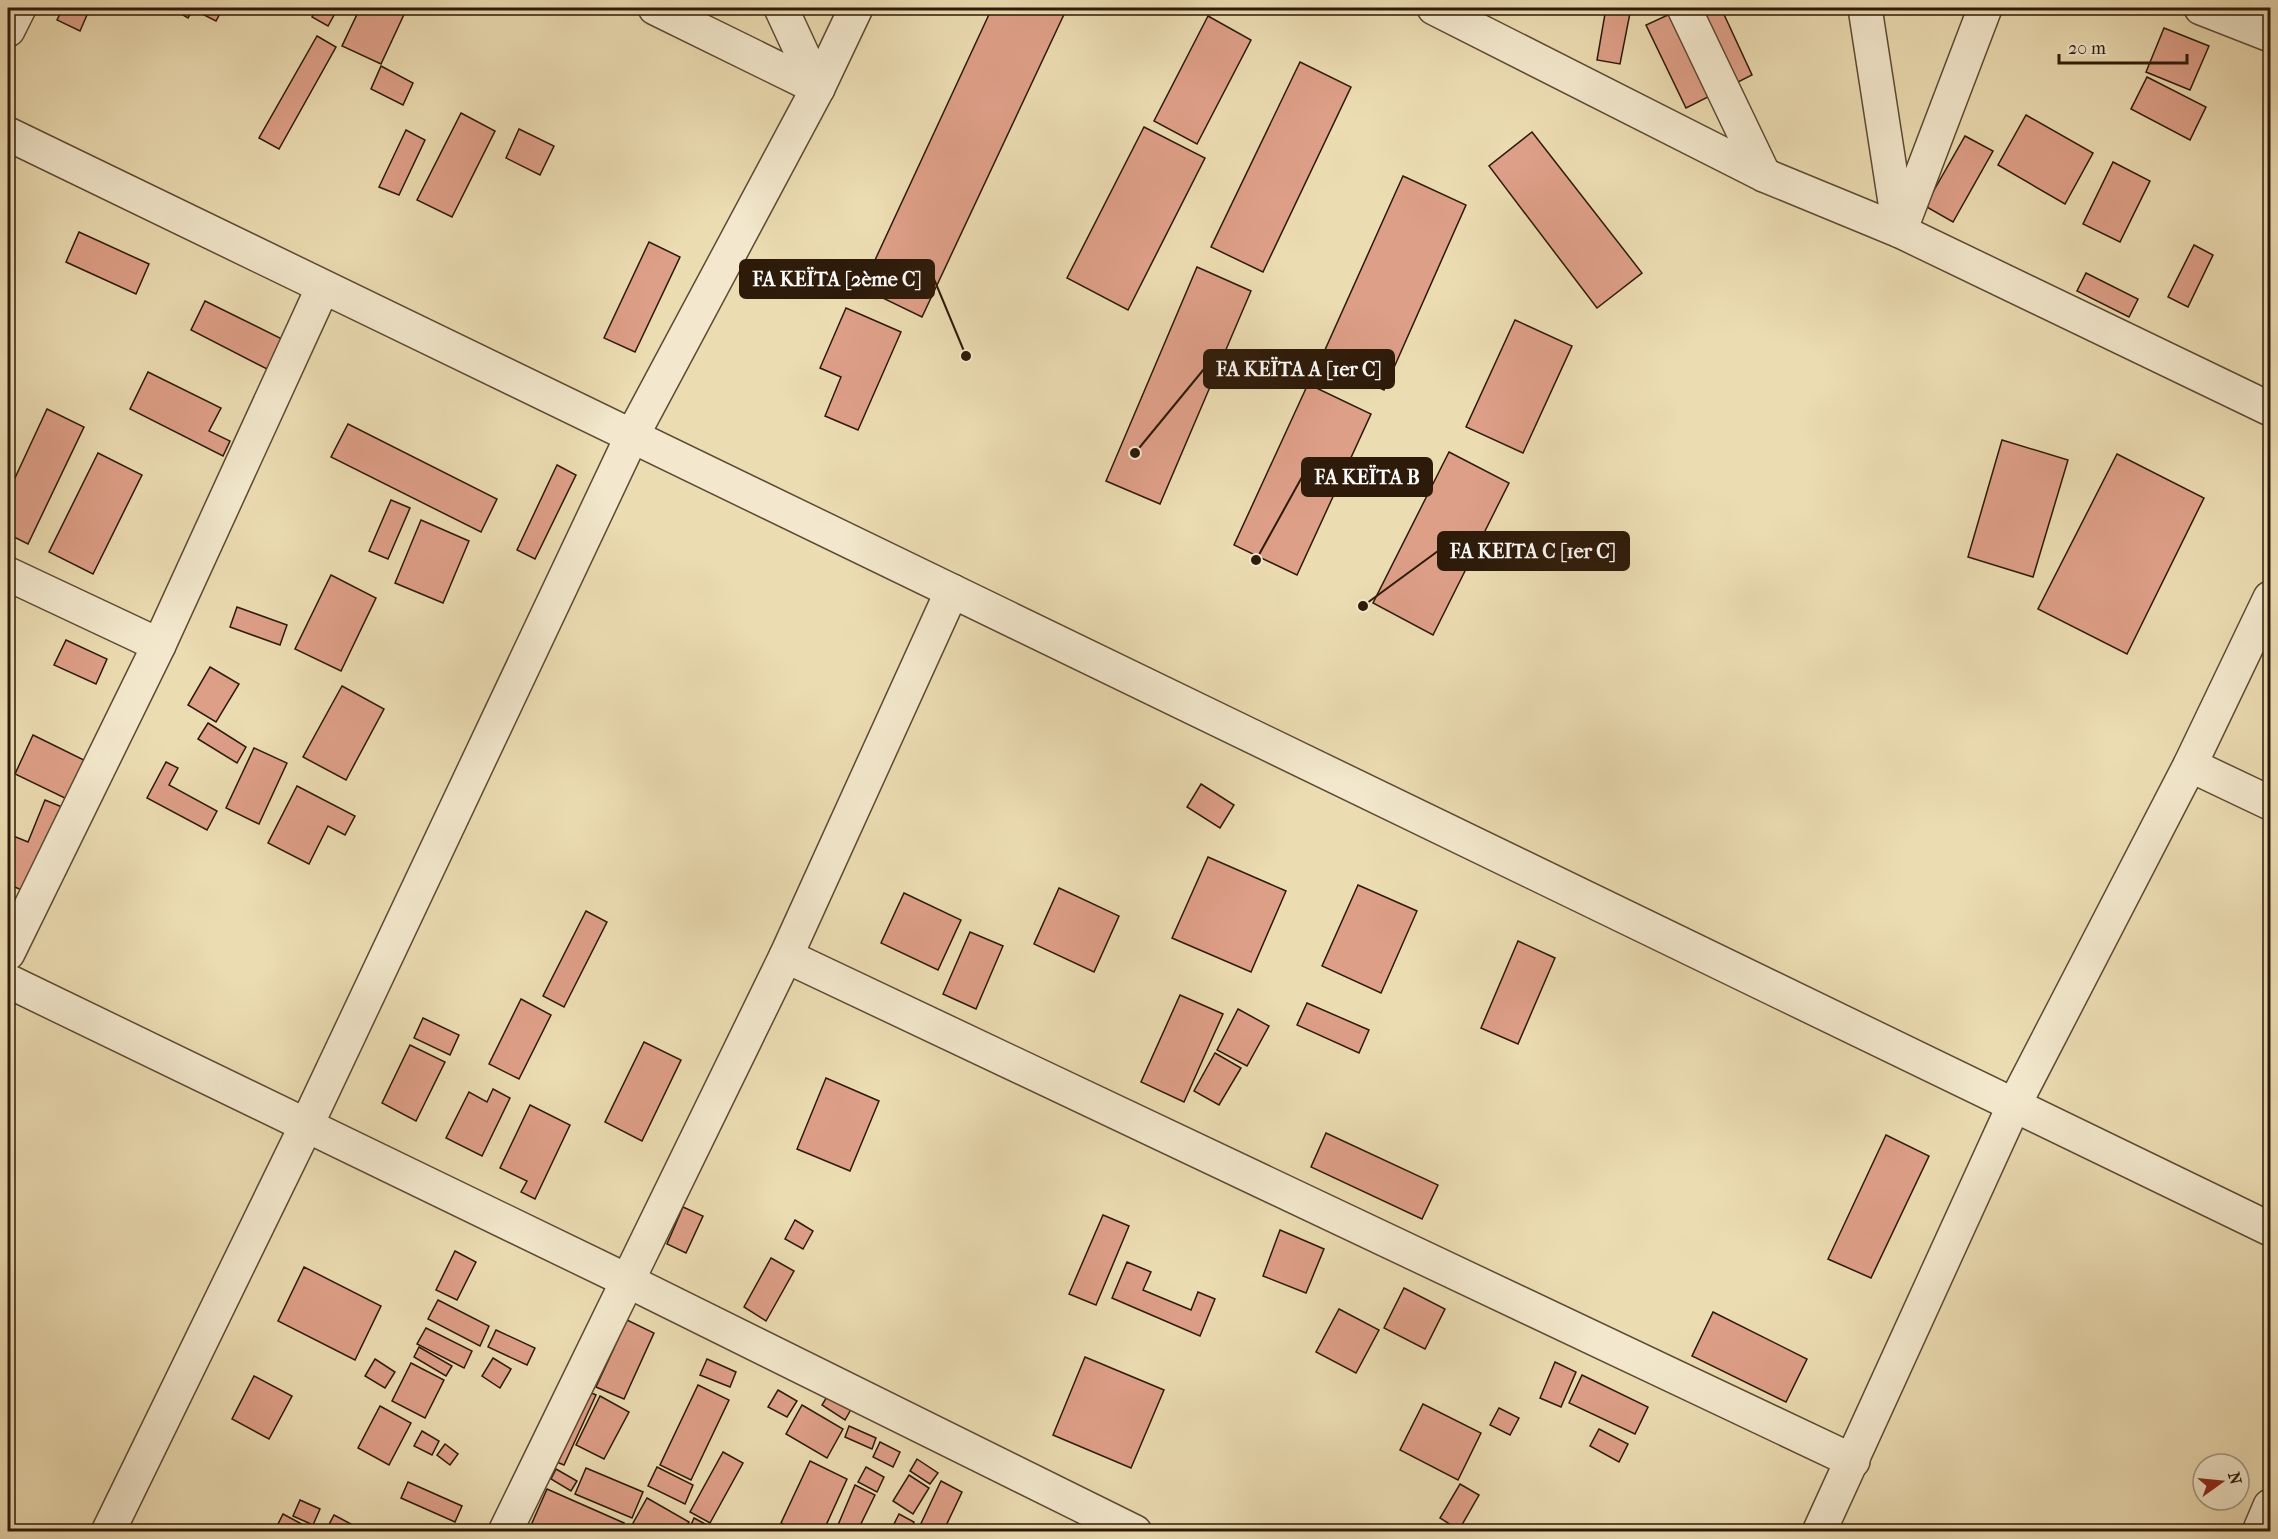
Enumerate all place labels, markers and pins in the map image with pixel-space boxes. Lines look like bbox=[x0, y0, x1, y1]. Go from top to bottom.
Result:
callout: FA KEÏTA [2ème C] bbox=[740, 260, 934, 298]
callout: FA KEÏTA A [1er C] bbox=[1204, 350, 1394, 388]
callout: FA KEÏTA B bbox=[1302, 458, 1432, 496]
callout: FA KEITA C [1er C] bbox=[1438, 532, 1629, 570]

